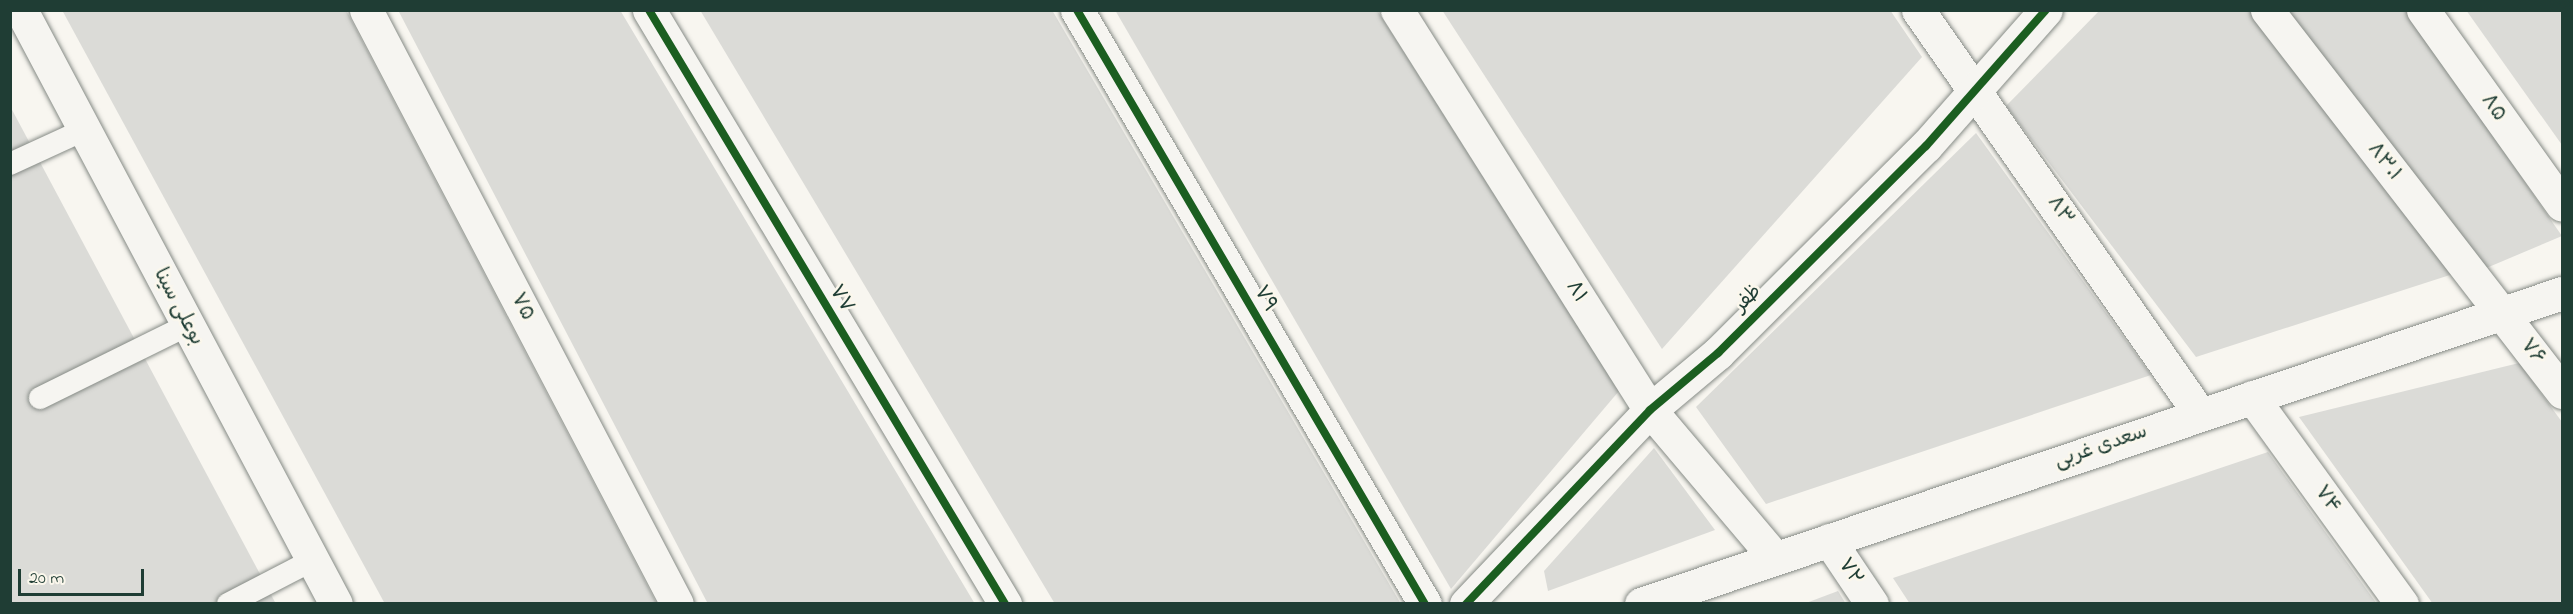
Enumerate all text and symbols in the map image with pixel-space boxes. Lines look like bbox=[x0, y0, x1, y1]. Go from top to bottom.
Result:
street label: ۸۵ bbox=[2475, 90, 2511, 126]
street label: ۸۳.۱ bbox=[2362, 138, 2406, 186]
street label: ۸۳ bbox=[2041, 192, 2079, 230]
street label: بوعلی سینا bbox=[148, 264, 208, 350]
street label: ۸۱ bbox=[1560, 277, 1592, 307]
street label: ظفر bbox=[1729, 280, 1767, 318]
street label: ۷۷ bbox=[823, 281, 859, 317]
street label: ۷۹ bbox=[1248, 281, 1282, 317]
street label: ۷۵ bbox=[505, 289, 539, 325]
street label: ۷۶ bbox=[2514, 334, 2550, 370]
street label: سعدی غربی bbox=[2052, 420, 2150, 474]
street label: ۷۴ bbox=[2309, 481, 2345, 519]
street label: ۷۲ bbox=[1832, 554, 1868, 590]
scale bar bbox=[21, 557, 147, 595]
text: 20 m bbox=[29, 566, 64, 592]

